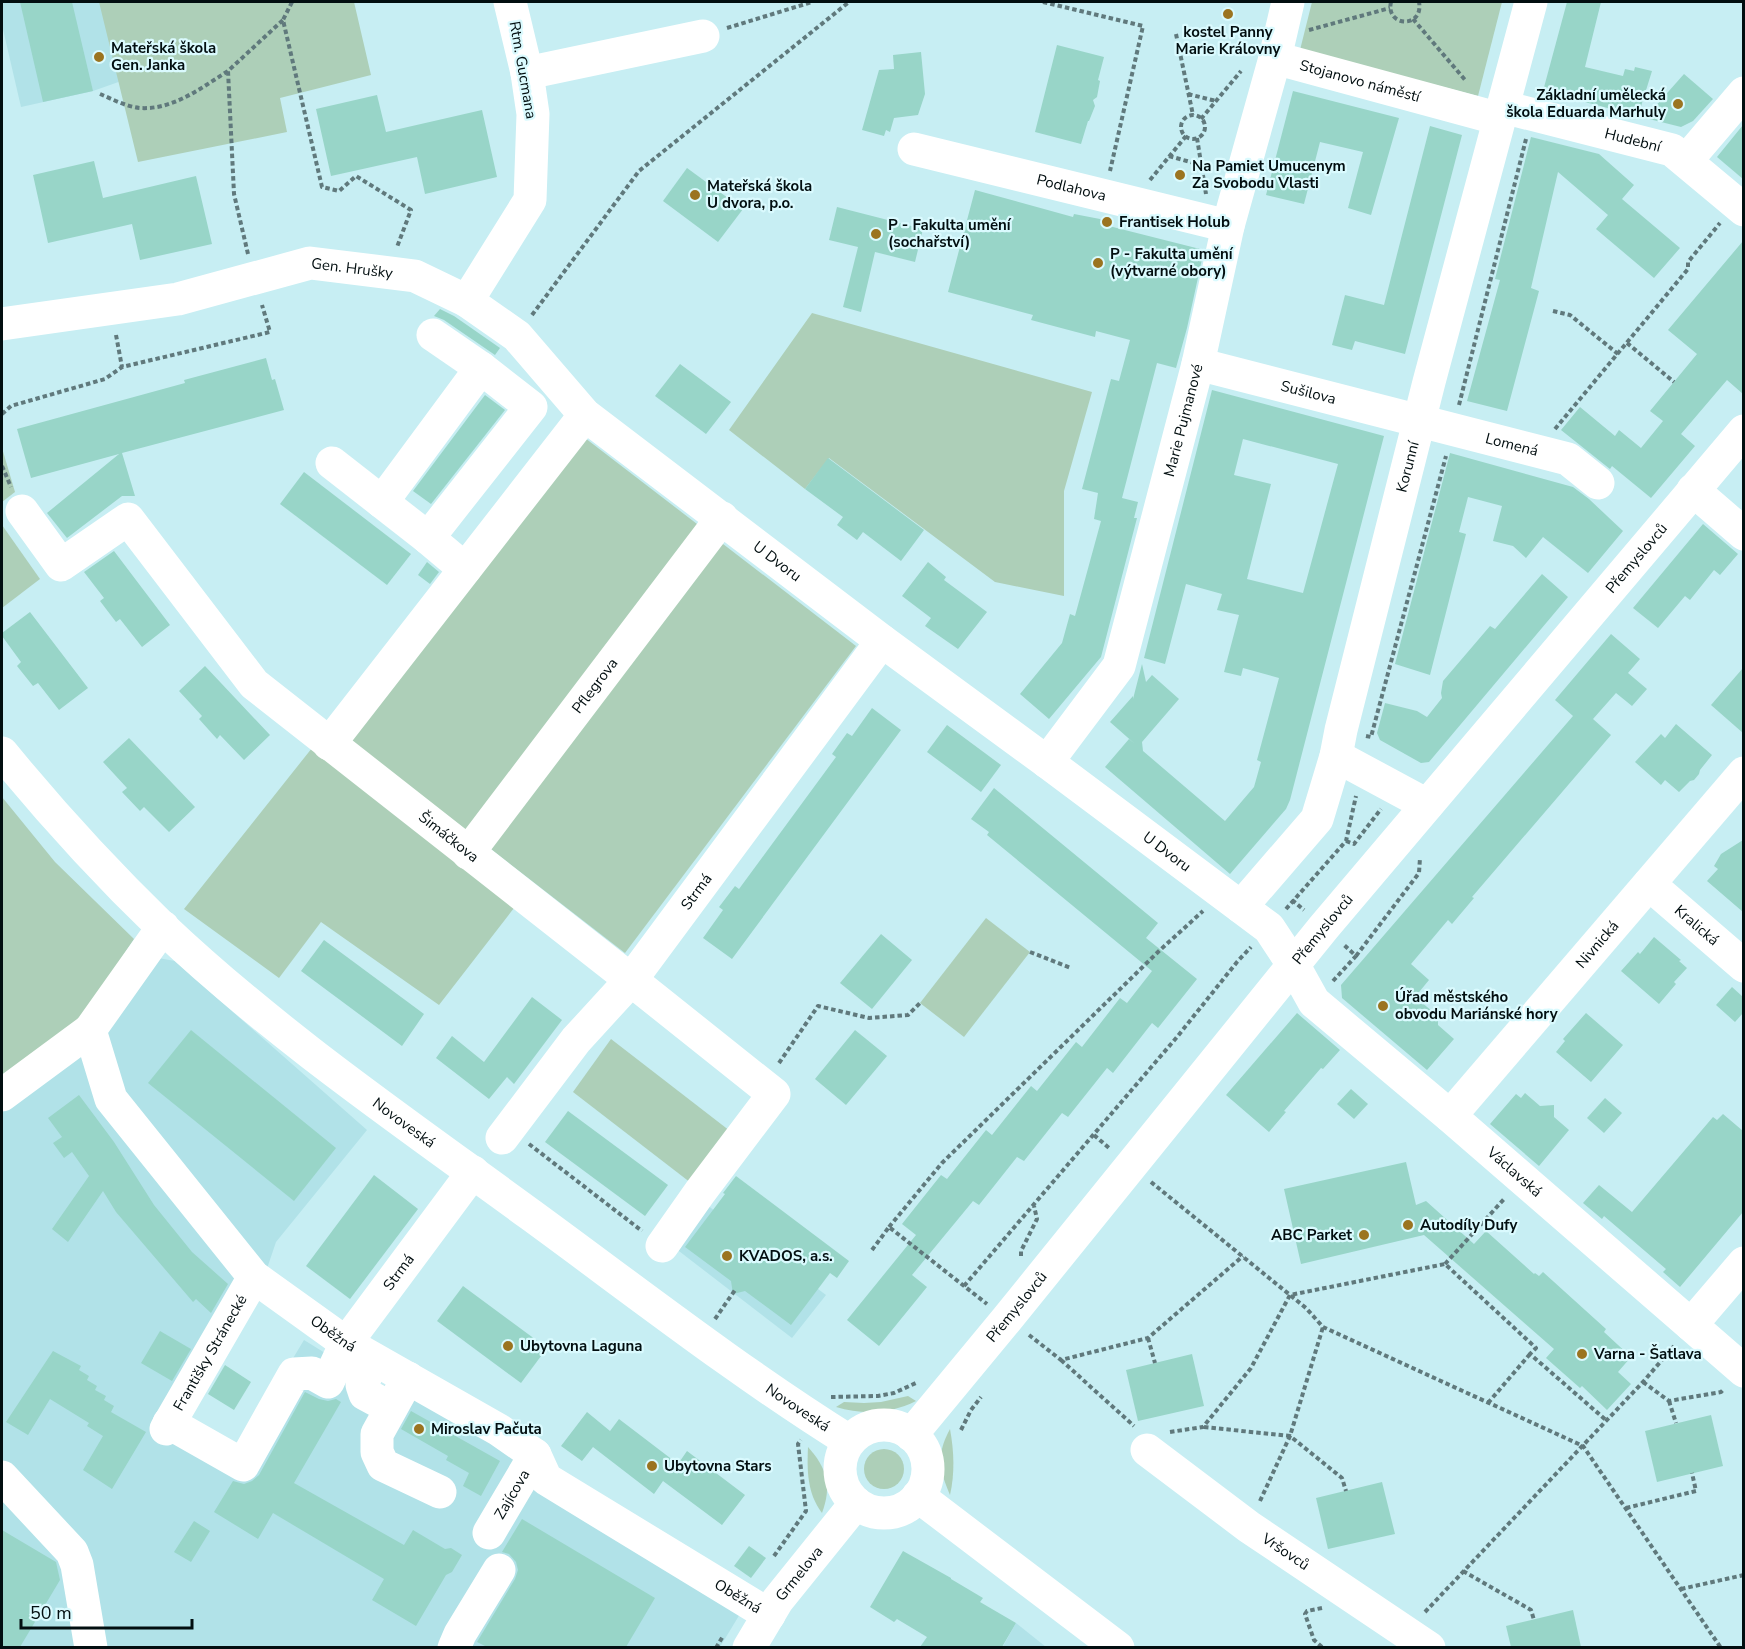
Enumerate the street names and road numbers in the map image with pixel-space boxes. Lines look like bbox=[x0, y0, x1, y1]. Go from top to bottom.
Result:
street label: Rtm. Gucmana bbox=[505, 20, 541, 120]
street label: Stojanovo náměstí bbox=[1297, 55, 1424, 107]
street label: Hudební bbox=[1603, 123, 1665, 157]
street label: Podlahova bbox=[1034, 169, 1108, 206]
street label: Gen. Hrušky bbox=[310, 253, 394, 283]
street label: Marie Pujmanové bbox=[1159, 362, 1208, 479]
street label: Sušilova bbox=[1279, 376, 1338, 409]
street label: Lomená bbox=[1483, 428, 1540, 461]
street label: Korunní bbox=[1391, 438, 1424, 494]
street label: Přemyslovců bbox=[1601, 519, 1672, 597]
street label: U Dvoru bbox=[749, 537, 806, 586]
street label: Pflegrova bbox=[567, 654, 622, 717]
street label: Šimáčkova bbox=[414, 806, 483, 867]
street label: U Dvoru bbox=[1139, 827, 1195, 876]
street label: Strmá bbox=[676, 869, 716, 914]
street label: Přemyslovců bbox=[1288, 890, 1358, 969]
street label: Kralická bbox=[1670, 900, 1723, 950]
street label: Nivnická bbox=[1571, 916, 1623, 972]
street label: Novoveská bbox=[368, 1093, 440, 1153]
street label: Václavská bbox=[1482, 1142, 1546, 1201]
street label: Strmá bbox=[378, 1250, 419, 1294]
street label: Přemyslovců bbox=[982, 1267, 1051, 1347]
street label: Františky Stránecké bbox=[169, 1291, 252, 1415]
street label: Oběžná bbox=[306, 1311, 360, 1357]
street label: Novoveská bbox=[762, 1379, 834, 1436]
street label: Zajícova bbox=[489, 1466, 534, 1523]
street label: Vršovců bbox=[1257, 1528, 1313, 1575]
street label: Grmelova bbox=[771, 1542, 827, 1605]
street label: Oběžná bbox=[711, 1574, 765, 1618]

